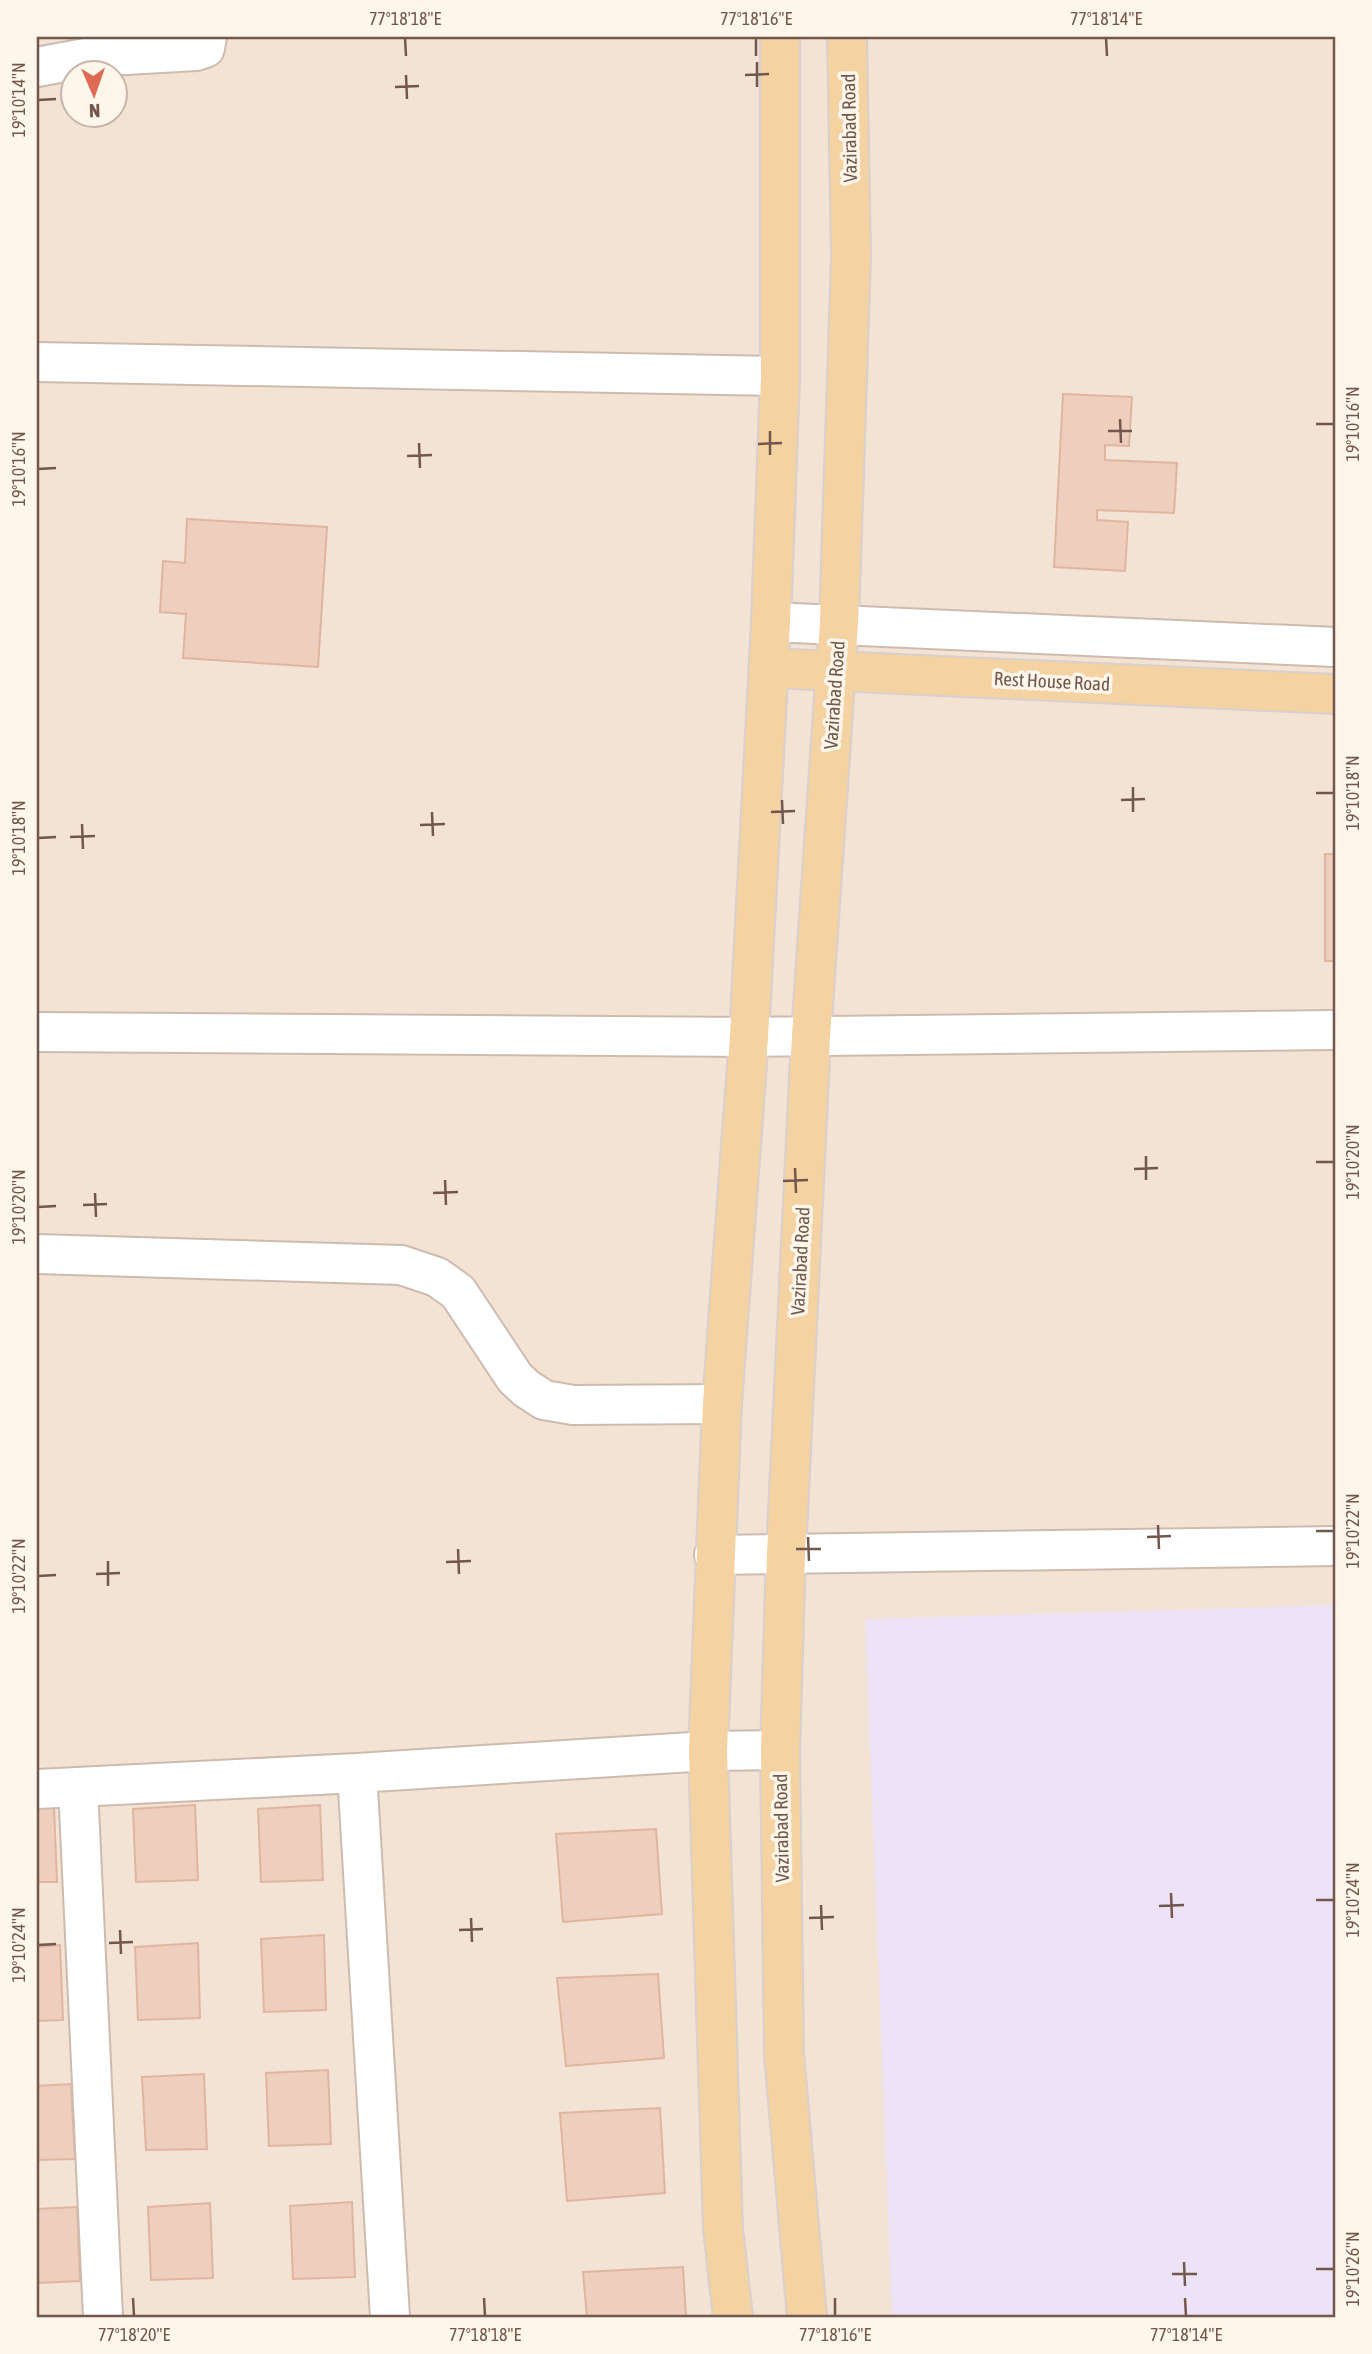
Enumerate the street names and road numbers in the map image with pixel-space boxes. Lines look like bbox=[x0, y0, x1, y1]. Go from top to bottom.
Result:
street label: Vazirabad Road bbox=[837, 74, 861, 182]
street label: Vazirabad Road bbox=[819, 640, 849, 750]
street label: Rest House Road bbox=[993, 667, 1111, 695]
street label: Vazirabad Road bbox=[786, 1206, 814, 1316]
street label: Vazirabad Road bbox=[769, 1774, 793, 1882]

